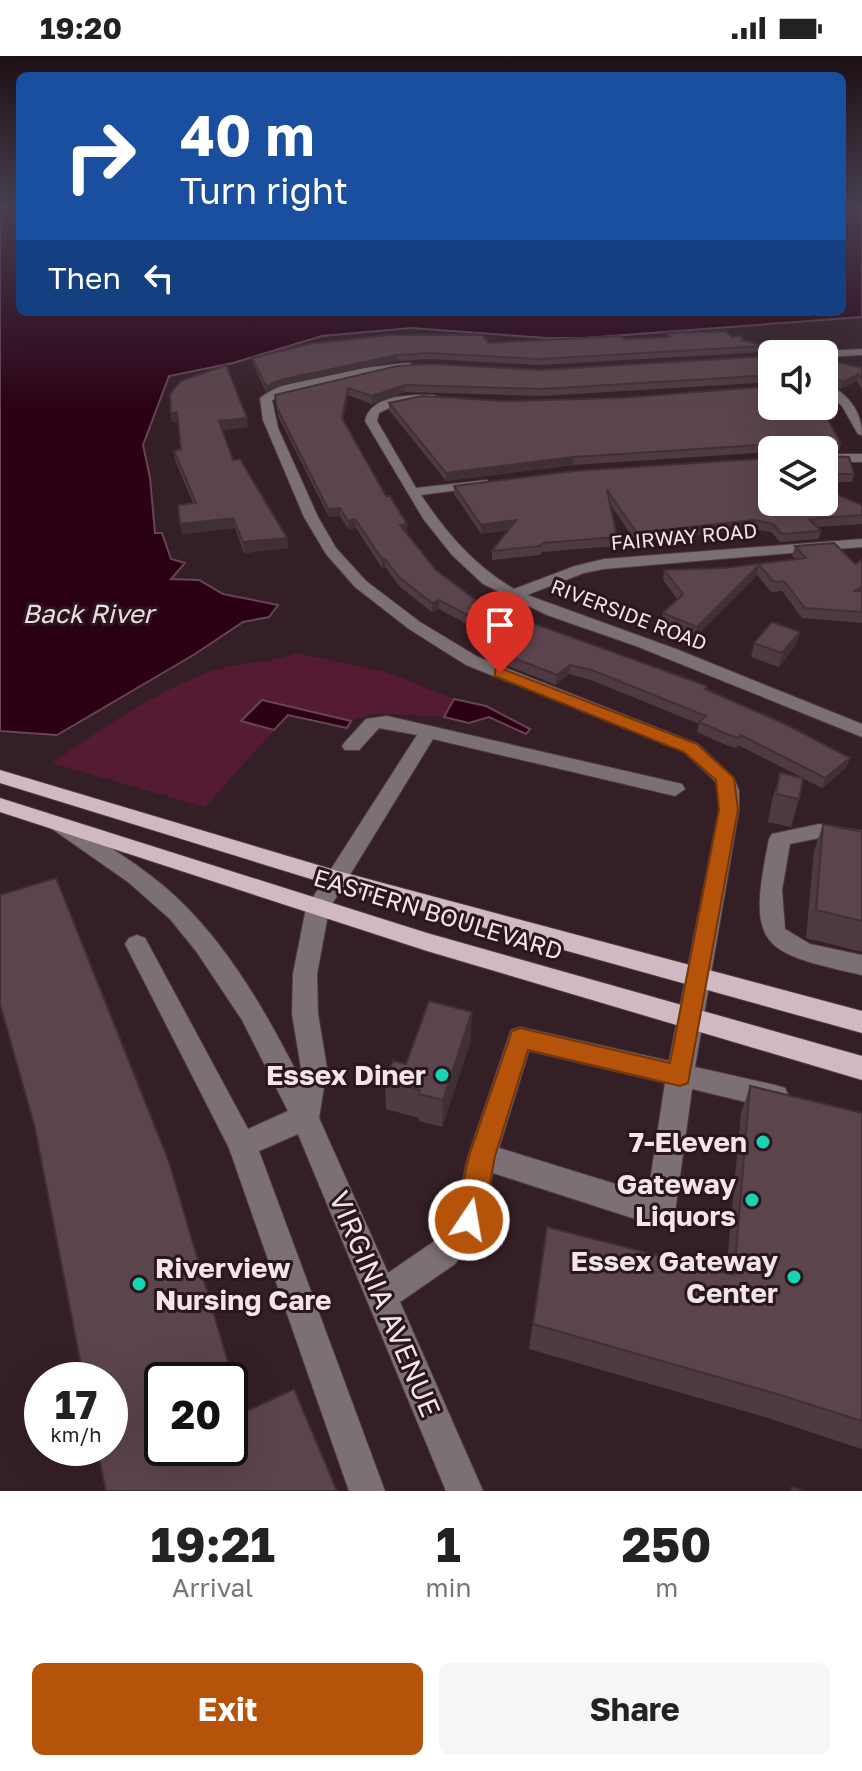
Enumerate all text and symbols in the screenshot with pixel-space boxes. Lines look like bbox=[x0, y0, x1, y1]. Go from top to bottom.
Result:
text: 19:20 bbox=[40, 10, 122, 46]
text: 40 m bbox=[180, 101, 314, 168]
icon: right bbox=[48, 104, 152, 208]
text: Turn right bbox=[180, 169, 348, 212]
icon: left bbox=[137, 256, 181, 300]
text: Then bbox=[48, 260, 121, 296]
map controls bbox=[758, 340, 838, 516]
button: sound bbox=[758, 340, 838, 420]
button: layers bbox=[758, 436, 838, 516]
street label: FAIRWAY ROAD bbox=[610, 518, 758, 554]
street label: RIVERSIDE ROAD bbox=[548, 573, 711, 655]
pin bbox=[466, 591, 534, 673]
water label: Back River bbox=[22, 598, 158, 629]
icon: arrive bbox=[478, 603, 522, 647]
street label: EASTERN BOULEVARD bbox=[311, 862, 566, 965]
place label: Essex Diner bbox=[266, 1058, 426, 1091]
marker: Essex Diner bbox=[433, 1066, 451, 1084]
place label: 7-Eleven bbox=[629, 1125, 747, 1158]
marker: 7-Eleven bbox=[754, 1133, 772, 1151]
place label: Gateway Liquors bbox=[616, 1167, 736, 1232]
position arrow bbox=[427, 1178, 511, 1262]
street label: VIRGINIA AVENUE bbox=[323, 1186, 448, 1422]
marker: Gateway Liquors bbox=[743, 1191, 761, 1209]
place label: Essex Gateway Center bbox=[570, 1244, 778, 1309]
place label: Riverview Nursing Care bbox=[155, 1251, 332, 1316]
marker: Essex Gateway Center bbox=[785, 1268, 803, 1286]
marker: Riverview Nursing Care bbox=[130, 1275, 148, 1293]
speed limit sign: 20 bbox=[144, 1362, 248, 1466]
text: 17 bbox=[55, 1380, 97, 1428]
text: km/h bbox=[51, 1422, 101, 1446]
text: 19:21 bbox=[150, 1515, 275, 1573]
text: 1 bbox=[436, 1515, 461, 1573]
text: 250 bbox=[622, 1515, 712, 1573]
text: Arrival bbox=[172, 1572, 253, 1603]
text: min bbox=[425, 1572, 471, 1603]
text: m bbox=[655, 1572, 678, 1603]
button: Exit bbox=[32, 1663, 423, 1755]
button: Share bbox=[439, 1663, 830, 1755]

